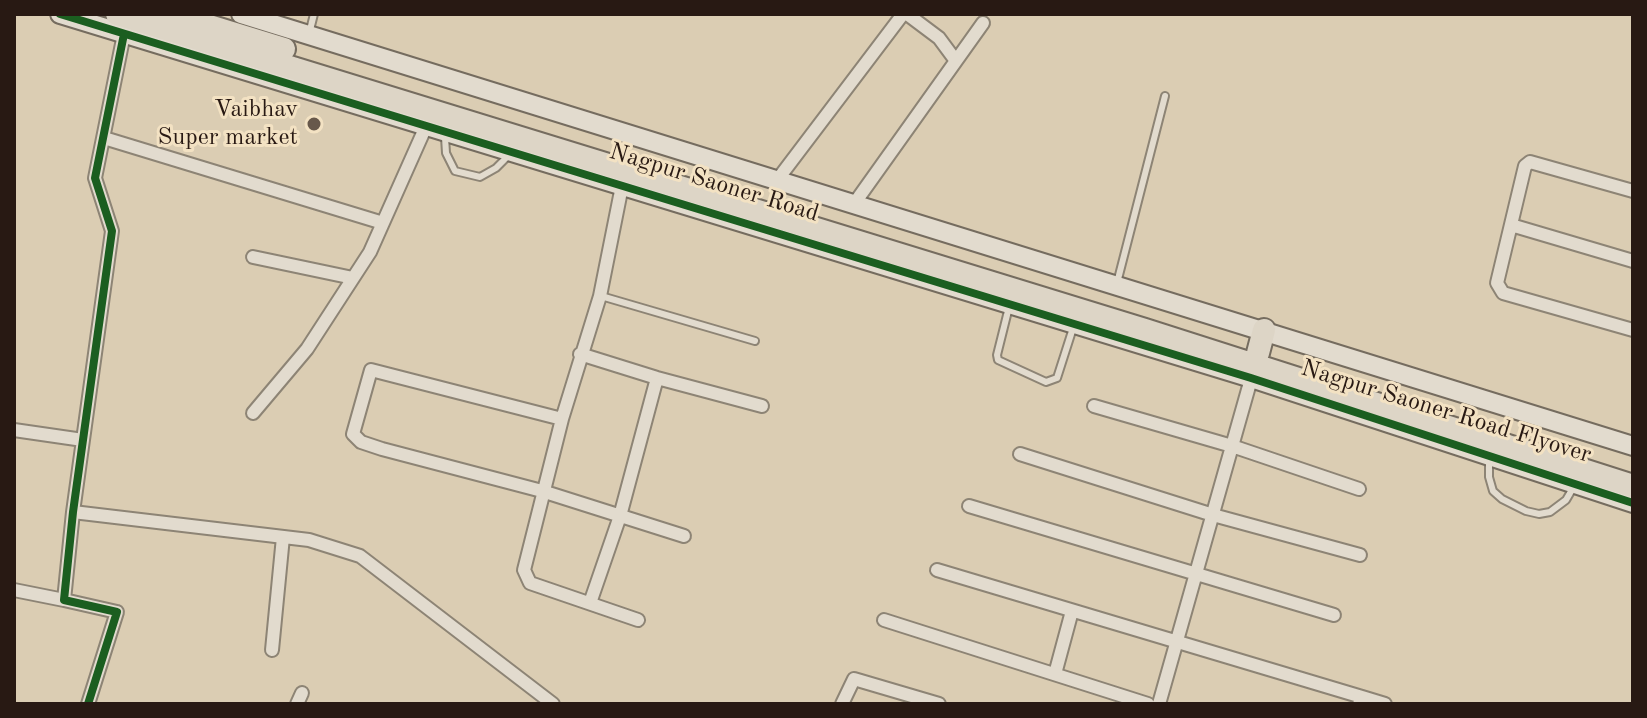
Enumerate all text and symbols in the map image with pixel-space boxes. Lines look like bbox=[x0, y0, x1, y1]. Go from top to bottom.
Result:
place label: Vaibhav Super market bbox=[158, 96, 298, 152]
marker: Vaibhav Super market bbox=[305, 115, 323, 133]
street label: Nagpur Saoner Road bbox=[606, 137, 822, 229]
street label: Nagpur Saoner Road Flyover bbox=[1297, 354, 1595, 470]

